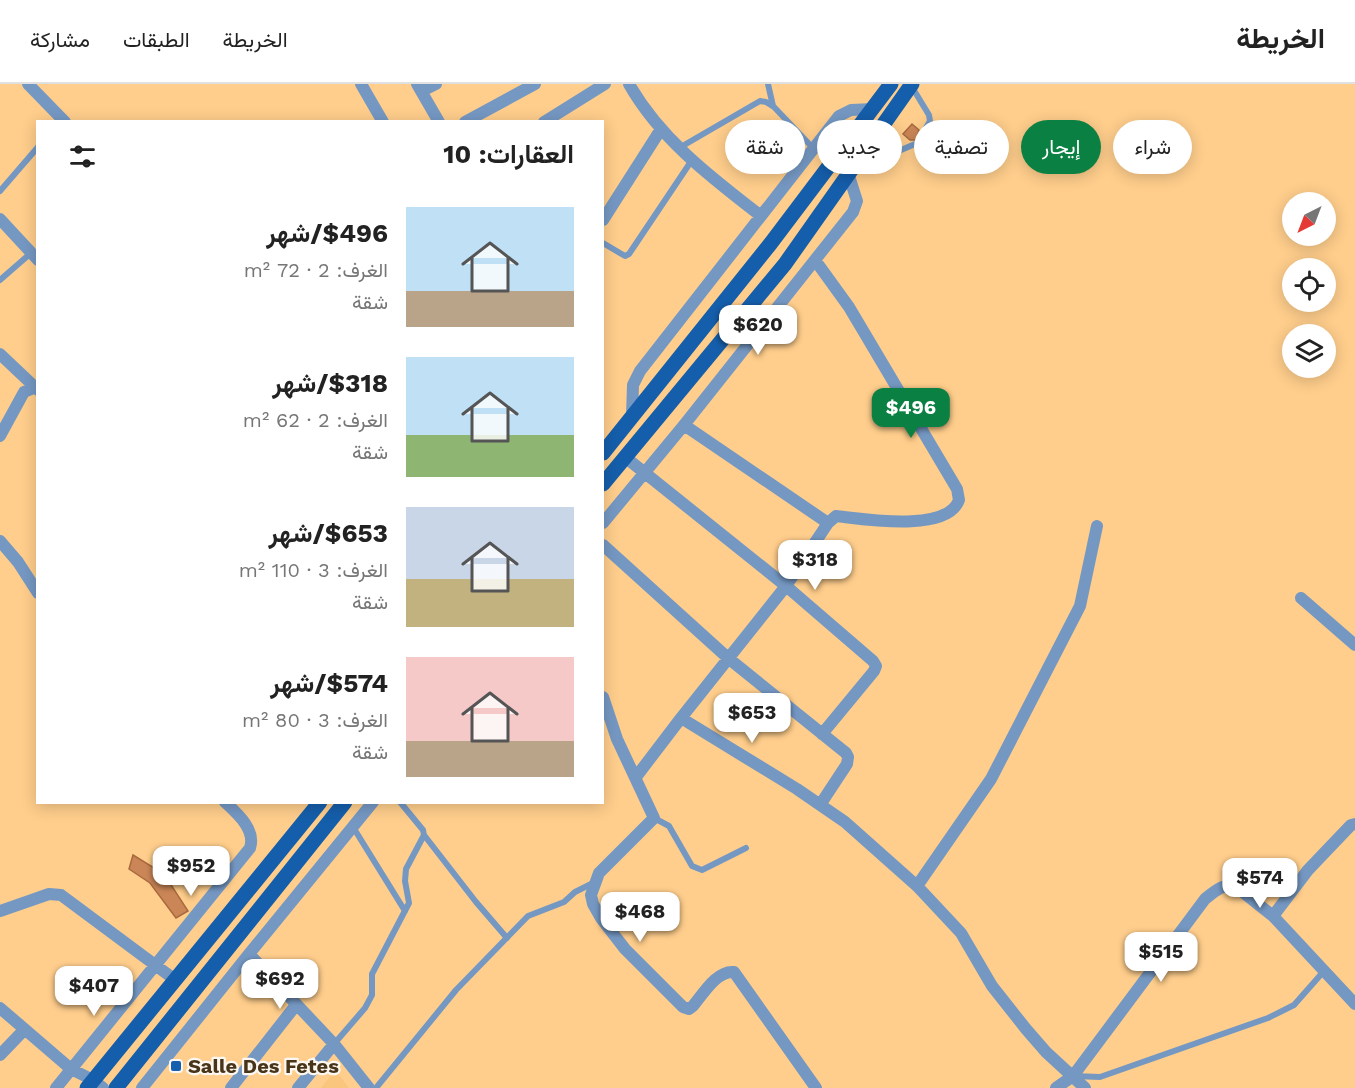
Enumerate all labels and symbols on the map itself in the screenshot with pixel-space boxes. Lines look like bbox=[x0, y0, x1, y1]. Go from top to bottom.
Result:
north arrow bbox=[1282, 192, 1336, 246]
pin: $620 bbox=[722, 305, 794, 356]
pin: $496 bbox=[875, 388, 947, 439]
pin: $318 bbox=[779, 540, 851, 591]
pin: $653 bbox=[716, 693, 788, 744]
pin: $952 bbox=[155, 846, 227, 897]
pin: $574 bbox=[1224, 858, 1296, 909]
pin: $468 bbox=[604, 892, 676, 943]
pin: $515 bbox=[1125, 932, 1197, 983]
pin: $692 bbox=[244, 959, 316, 1010]
pin: $407 bbox=[58, 966, 130, 1017]
place label: Salle Des Fetes bbox=[188, 1054, 339, 1078]
marker: Salle Des Fetes bbox=[169, 1059, 183, 1073]

